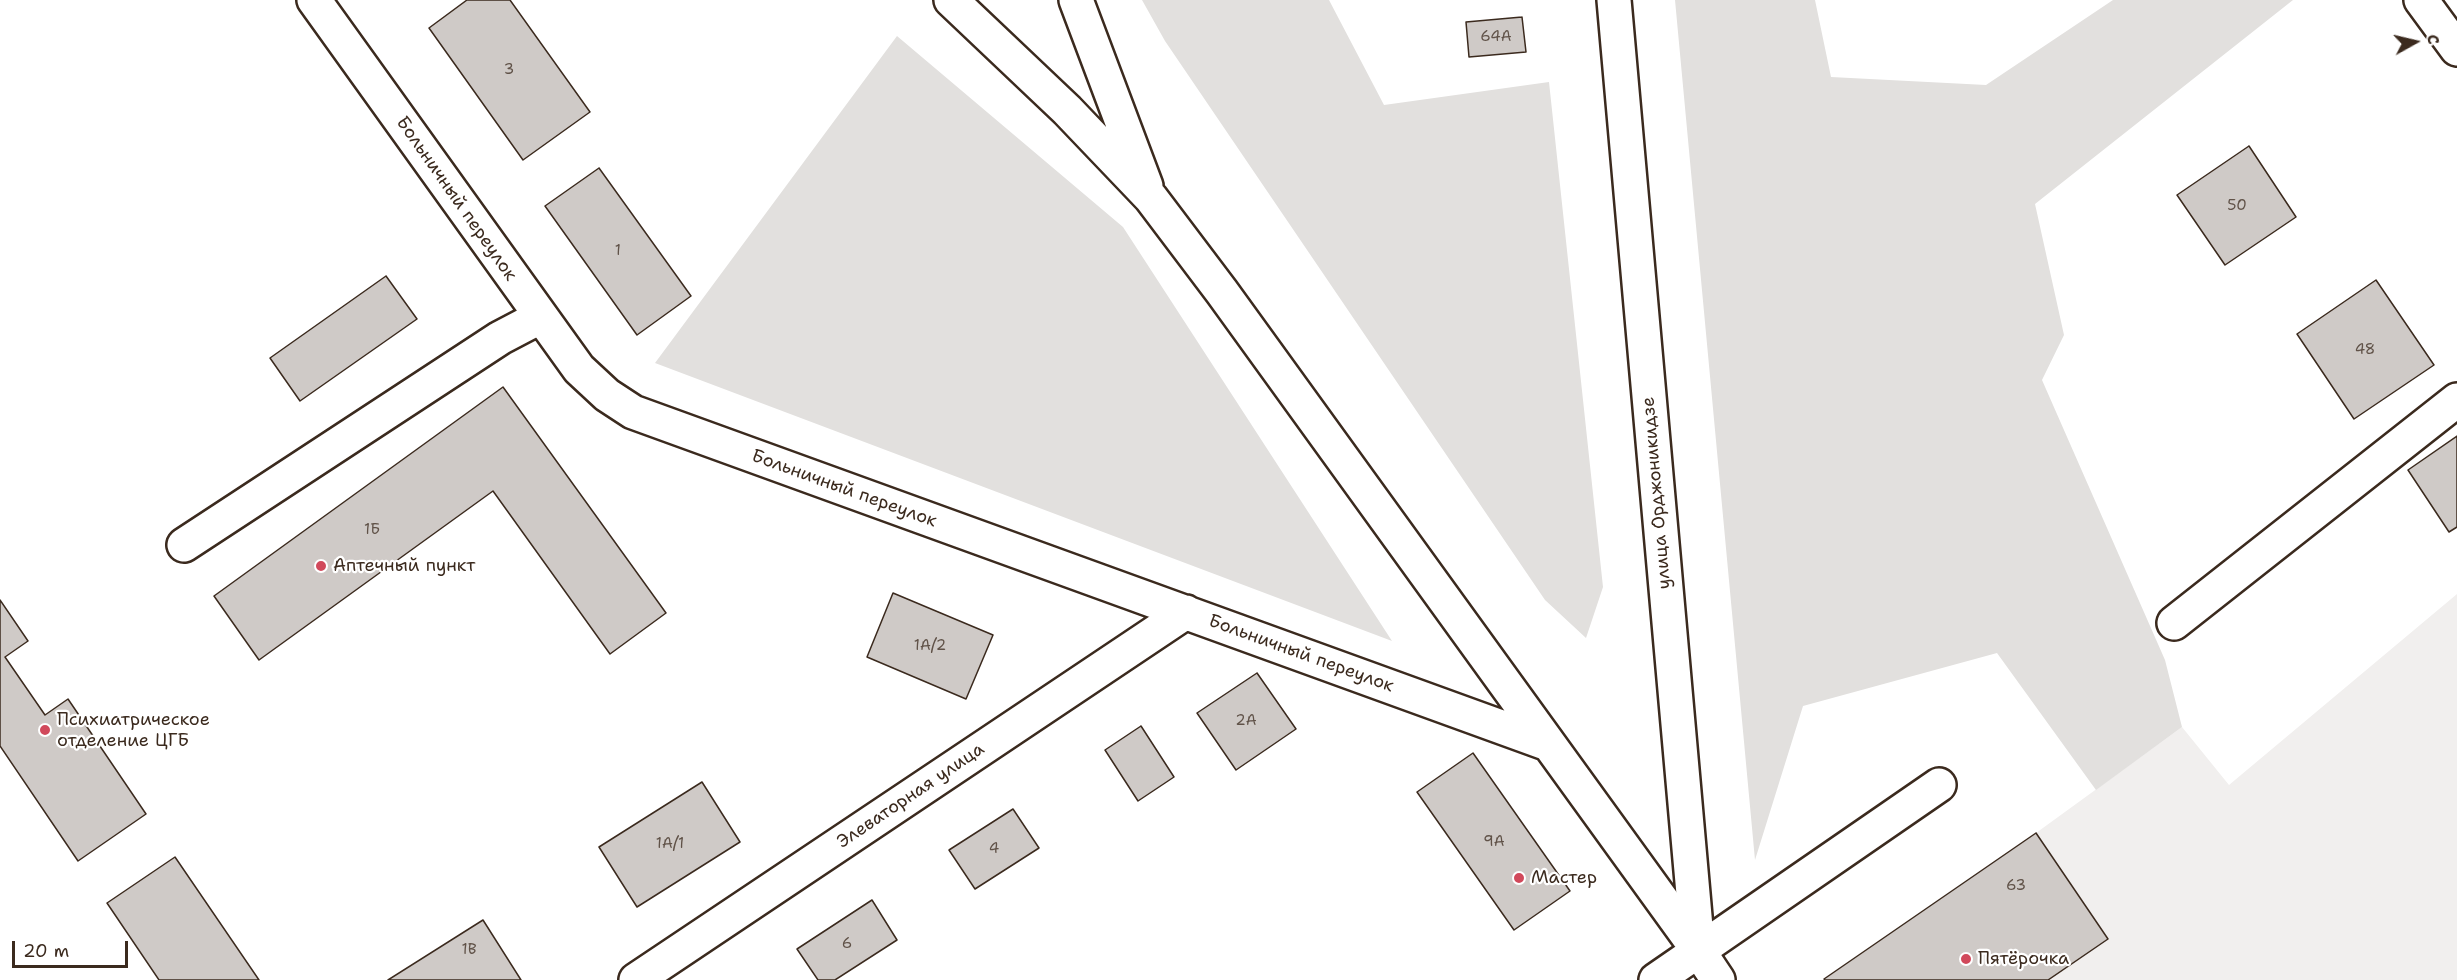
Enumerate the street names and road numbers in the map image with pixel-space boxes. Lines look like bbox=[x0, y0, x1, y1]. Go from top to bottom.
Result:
street label: Больничный переулок bbox=[391, 113, 521, 285]
street label: улица Орджоникидзе bbox=[1638, 396, 1676, 590]
street label: Больничный переулок bbox=[748, 445, 940, 533]
street label: Больничный переулок bbox=[1205, 610, 1397, 698]
street label: Элеваторная улица bbox=[833, 739, 989, 853]

